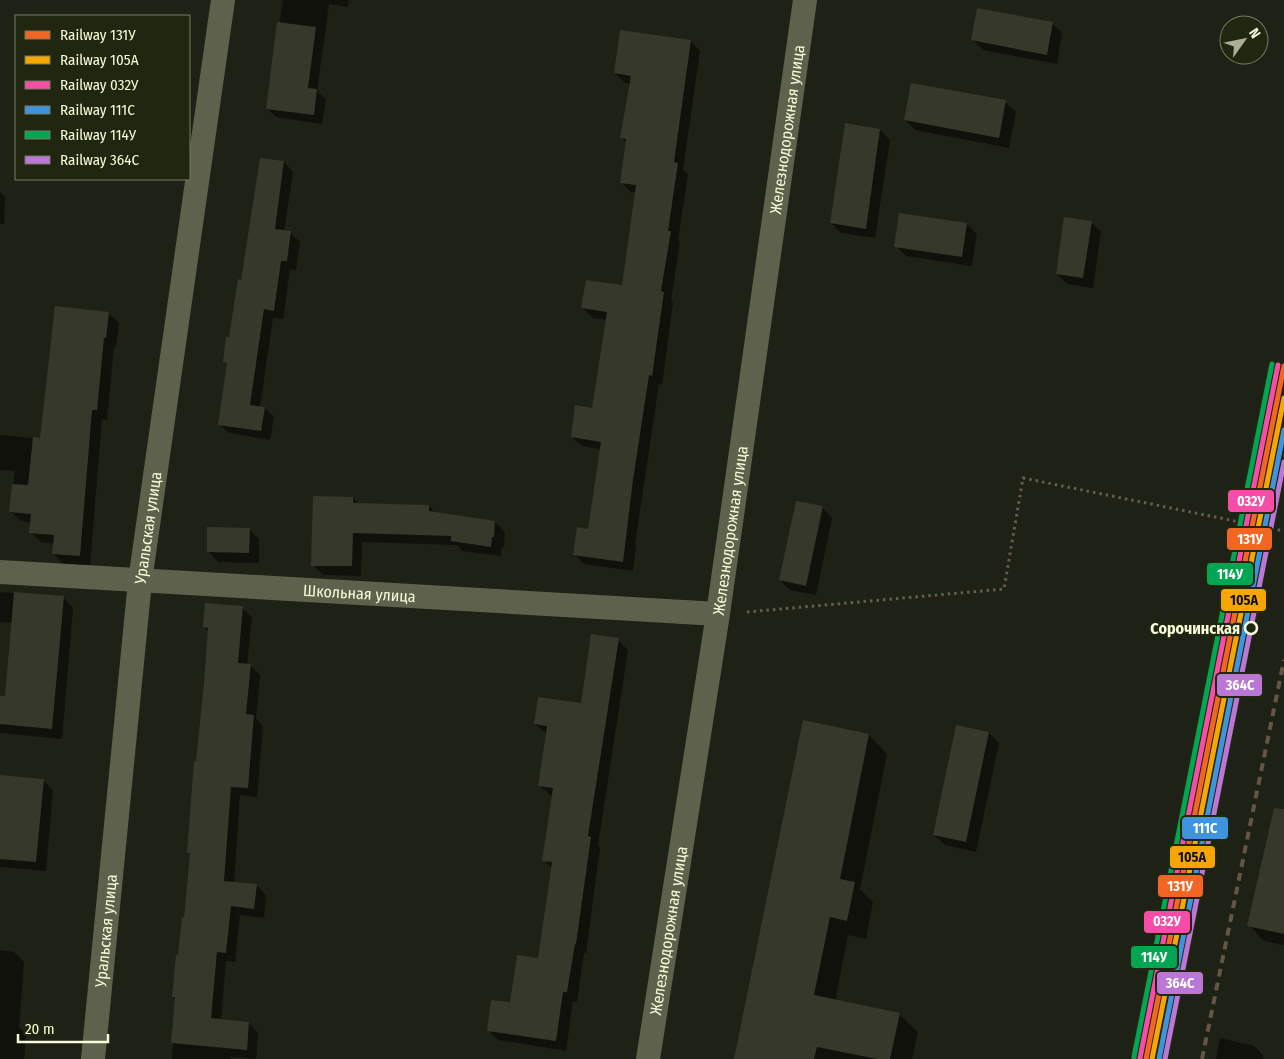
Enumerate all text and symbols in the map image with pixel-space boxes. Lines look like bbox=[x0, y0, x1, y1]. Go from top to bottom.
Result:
legend bbox=[15, 15, 190, 180]
north arrow bbox=[1219, 15, 1269, 65]
text: N bbox=[1245, 25, 1264, 41]
text: Railway 131У bbox=[60, 26, 136, 44]
street label: Железнодорожная улица bbox=[765, 43, 808, 215]
text: Railway 105А bbox=[60, 51, 139, 69]
text: Railway 032У bbox=[60, 76, 139, 94]
text: Railway 111С bbox=[60, 101, 135, 119]
text: Railway 114У bbox=[60, 126, 137, 144]
text: Railway 364С bbox=[60, 151, 140, 169]
street label: Железнодорожная улица bbox=[708, 444, 751, 616]
street label: Уральская улица bbox=[130, 470, 165, 586]
line badge: 032У bbox=[1227, 489, 1275, 513]
text: 032У bbox=[1237, 493, 1266, 510]
line badge: 131У bbox=[1226, 527, 1273, 551]
text: 131У bbox=[1237, 531, 1263, 548]
line badge: 114У bbox=[1206, 562, 1254, 586]
text: 114У bbox=[1217, 566, 1244, 583]
street label: Школьная улица bbox=[303, 580, 416, 606]
line badge: 105А bbox=[1220, 588, 1267, 612]
text: 105А bbox=[1230, 592, 1258, 609]
place label: Сорочинская bbox=[1150, 619, 1240, 638]
marker: Сорочинская bbox=[1244, 621, 1258, 635]
line badge: 364С bbox=[1216, 673, 1263, 697]
text: 364С bbox=[1225, 677, 1255, 694]
line badge: 111С bbox=[1181, 816, 1229, 840]
text: 111С bbox=[1193, 820, 1218, 837]
street label: Железнодорожная улица bbox=[646, 845, 691, 1016]
line badge: 105А bbox=[1169, 845, 1216, 869]
text: 105А bbox=[1178, 849, 1206, 866]
street label: Уральская улица bbox=[91, 873, 121, 989]
line badge: 131У bbox=[1157, 874, 1204, 898]
text: 131У bbox=[1167, 878, 1193, 895]
line badge: 032У bbox=[1143, 910, 1191, 934]
text: 032У bbox=[1153, 913, 1182, 930]
line badge: 114У bbox=[1130, 945, 1178, 969]
text: 114У bbox=[1141, 949, 1168, 966]
line badge: 364С bbox=[1156, 971, 1204, 995]
text: 364С bbox=[1165, 975, 1195, 992]
scale bar bbox=[18, 1012, 108, 1044]
text: 20 m bbox=[25, 1020, 55, 1038]

